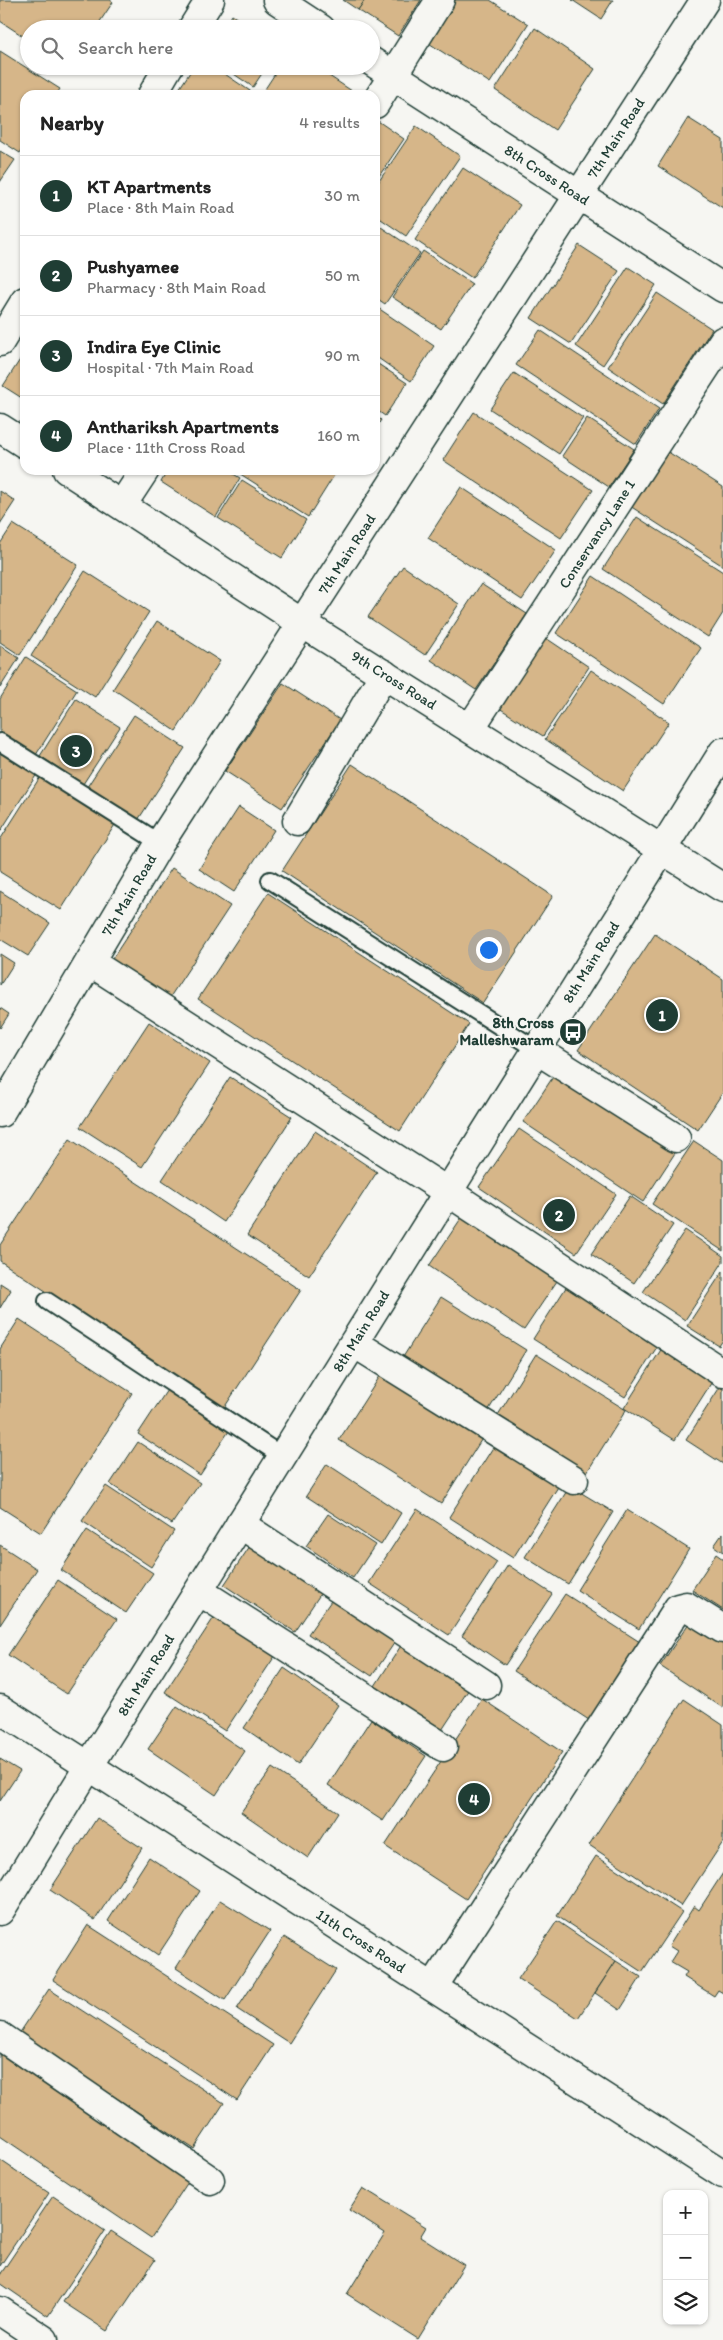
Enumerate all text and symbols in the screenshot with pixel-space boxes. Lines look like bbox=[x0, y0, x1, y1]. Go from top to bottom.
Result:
search box bbox=[20, 20, 380, 75]
icon: search bbox=[38, 34, 66, 62]
text: Search here bbox=[78, 36, 173, 59]
street label: 7th Main Road bbox=[583, 94, 649, 182]
text: Nearby bbox=[40, 110, 104, 135]
text: 4 results bbox=[299, 113, 360, 132]
street label: 8th Cross Road bbox=[501, 141, 593, 209]
text: KT Apartments bbox=[87, 175, 211, 198]
text: 1 bbox=[52, 186, 60, 205]
text: 30 m bbox=[324, 186, 360, 205]
text: Place · 8th Main Road bbox=[87, 198, 234, 217]
text: Pushyamee bbox=[87, 255, 179, 278]
text: 2 bbox=[52, 266, 60, 285]
text: 50 m bbox=[325, 266, 360, 285]
text: Pharmacy · 8th Main Road bbox=[87, 278, 266, 297]
text: Indira Eye Clinic bbox=[87, 335, 221, 358]
text: 3 bbox=[52, 346, 60, 365]
text: 90 m bbox=[325, 346, 360, 365]
text: Hospital · 7th Main Road bbox=[87, 358, 254, 377]
text: Anthariksh Apartments bbox=[87, 415, 279, 438]
text: 4 bbox=[51, 426, 61, 445]
text: 160 m bbox=[317, 426, 360, 445]
text: Place · 11th Cross Road bbox=[87, 438, 245, 457]
street label: Conservancy Lane 1 bbox=[555, 476, 639, 592]
street label: 7th Main Road bbox=[314, 510, 380, 598]
street label: 9th Cross Road bbox=[348, 647, 440, 713]
pin: 3 bbox=[60, 732, 92, 770]
street label: 7th Main Road bbox=[97, 850, 161, 939]
street label: 8th Main Road bbox=[559, 917, 624, 1006]
your location bbox=[476, 937, 502, 963]
pin: 1 bbox=[646, 996, 678, 1034]
place label: 8th Cross Malleshwaram bbox=[460, 1014, 554, 1049]
bus stop icon: 8th Cross Malleshwaram bbox=[558, 1017, 588, 1047]
pin: 2 bbox=[543, 1196, 575, 1234]
street label: 8th Main Road bbox=[329, 1286, 394, 1375]
street label: 8th Main Road bbox=[114, 1630, 179, 1719]
pin: 4 bbox=[458, 1780, 490, 1818]
street label: 11th Cross Road bbox=[313, 1905, 409, 1977]
map controls bbox=[663, 2190, 708, 2325]
button: + bbox=[663, 2190, 708, 2235]
button: − bbox=[663, 2235, 708, 2280]
button: layers bbox=[663, 2280, 708, 2325]

